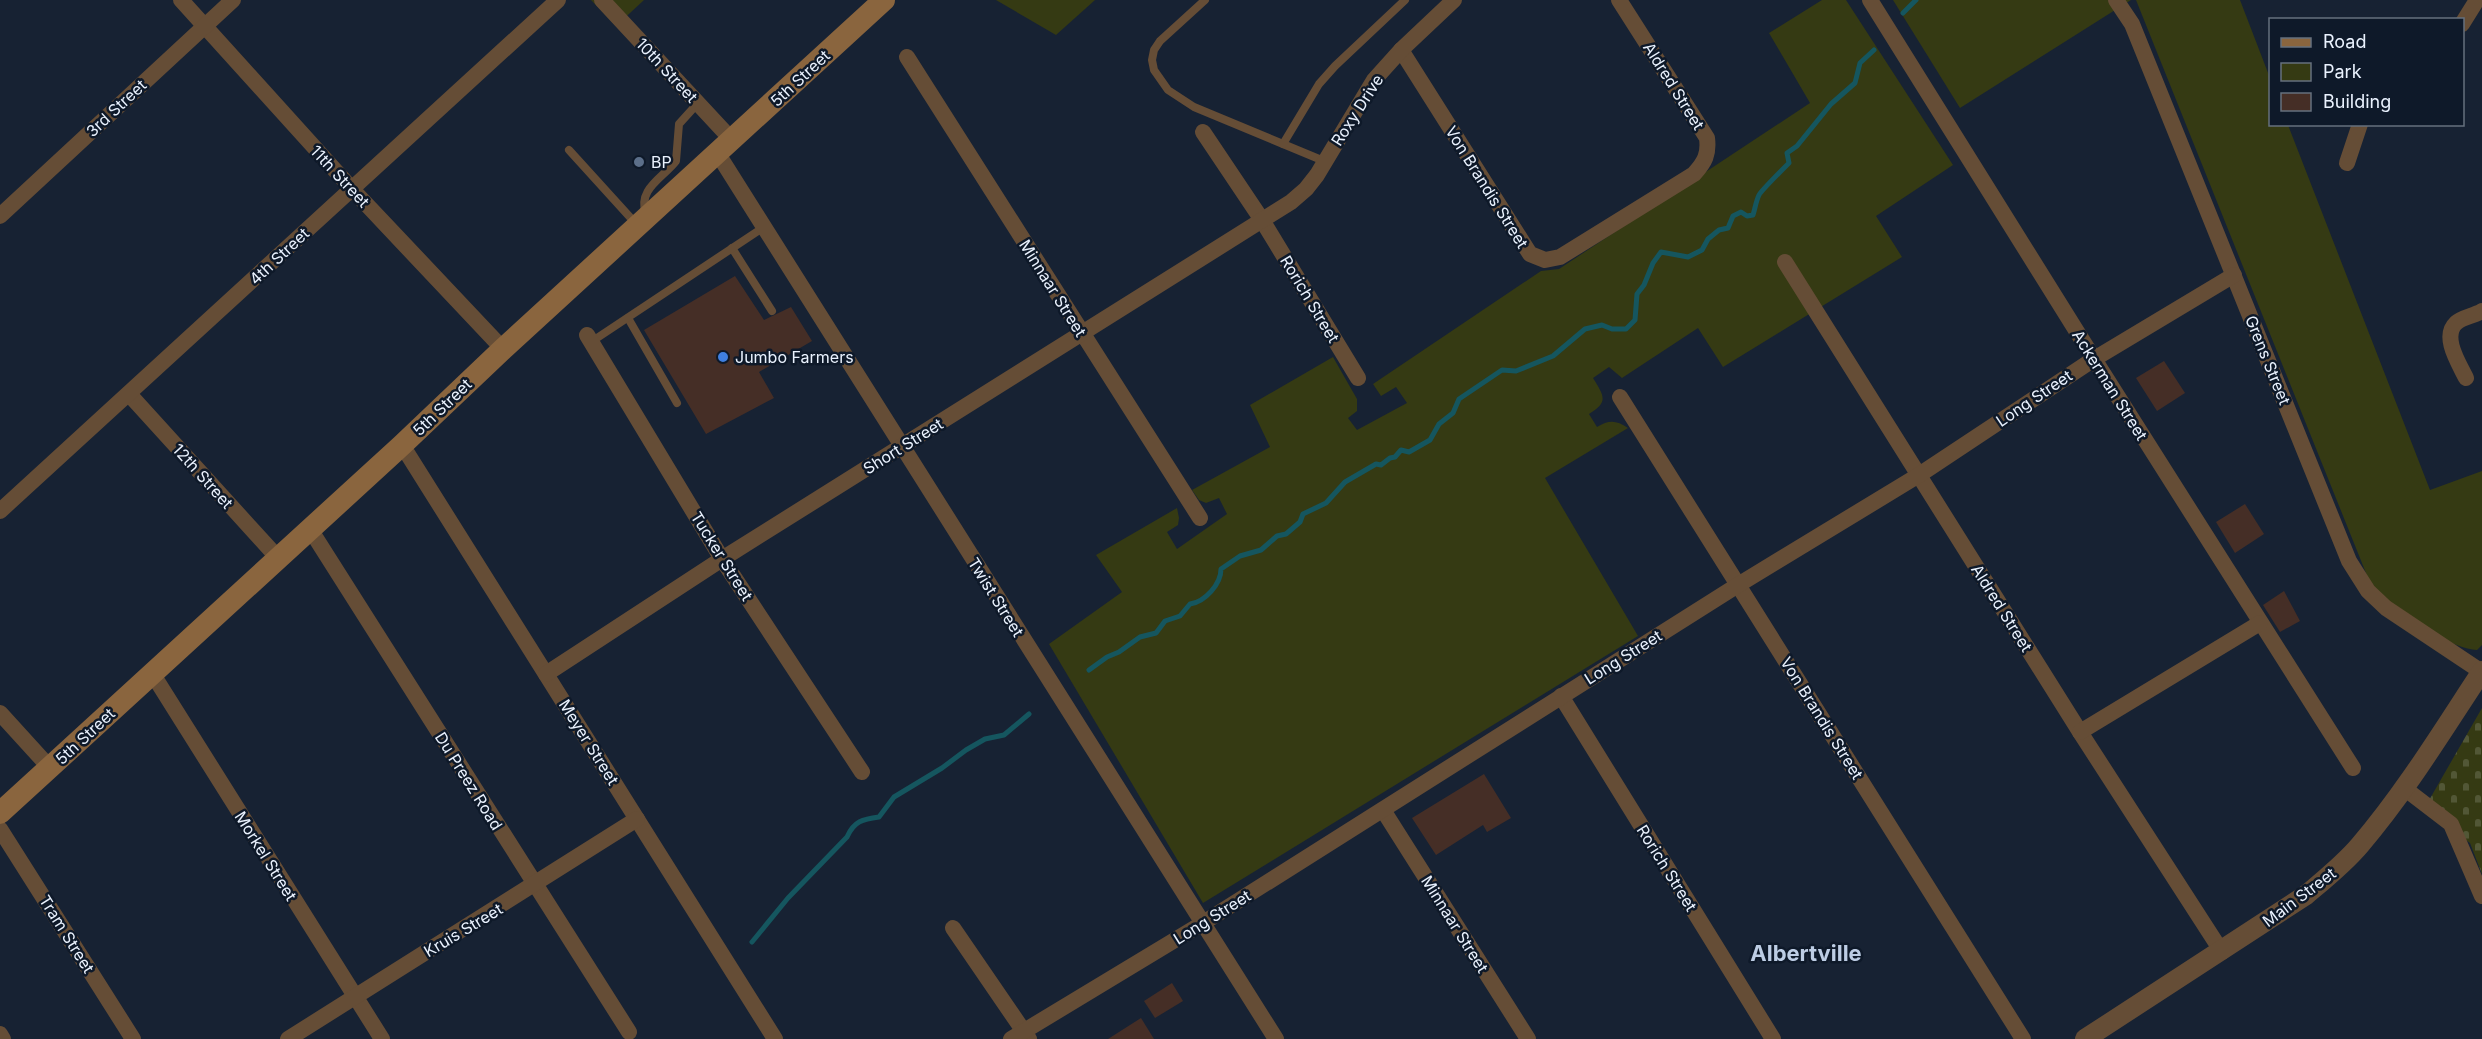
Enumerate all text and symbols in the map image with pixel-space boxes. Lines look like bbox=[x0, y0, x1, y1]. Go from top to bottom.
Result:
legend bbox=[2269, 18, 2464, 126]
text: Road bbox=[2323, 31, 2366, 52]
street label: 10th Street bbox=[632, 33, 702, 107]
street label: Aldred Street bbox=[1639, 39, 1709, 133]
street label: 5th Street bbox=[766, 45, 834, 111]
text: Park bbox=[2323, 61, 2362, 82]
street label: Roxy Drive bbox=[1326, 70, 1388, 150]
street label: 3rd Street bbox=[82, 75, 150, 141]
text: Building bbox=[2323, 91, 2391, 112]
street label: Von Brandis Street bbox=[1441, 122, 1533, 252]
street label: 11th Street bbox=[306, 141, 374, 211]
place label: BP bbox=[651, 152, 672, 172]
marker: BP bbox=[632, 155, 646, 169]
street label: 4th Street bbox=[245, 223, 313, 289]
street label: Minnaar Street bbox=[1015, 236, 1091, 340]
street label: Rorich Street bbox=[1276, 252, 1344, 346]
street label: Grens Street bbox=[2241, 312, 2295, 408]
street label: Ackerman Street bbox=[2068, 326, 2152, 444]
place label: Jumbo Farmers bbox=[735, 347, 854, 367]
marker: Jumbo Farmers bbox=[716, 350, 730, 364]
street label: Long Street bbox=[1992, 365, 2076, 431]
street label: 5th Street bbox=[408, 374, 476, 440]
street label: Short Street bbox=[859, 414, 947, 478]
street label: 12th Street bbox=[169, 439, 237, 513]
street label: Tucker Street bbox=[687, 508, 757, 604]
street label: Twist Street bbox=[964, 554, 1028, 640]
street label: Aldred Street bbox=[1967, 561, 2037, 655]
street label: Long Street bbox=[1581, 625, 1665, 689]
street label: Von Brandis Street bbox=[1776, 653, 1868, 783]
street label: Meyer Street bbox=[555, 696, 623, 788]
street label: 5th Street bbox=[51, 703, 119, 769]
street label: Du Preez Road bbox=[431, 728, 507, 834]
street label: Morkel Street bbox=[231, 808, 301, 904]
street label: Rorich Street bbox=[1633, 821, 1701, 915]
street label: Main Street bbox=[2258, 863, 2340, 931]
street label: Minnaar Street bbox=[1417, 872, 1493, 976]
street label: Long Street bbox=[1170, 885, 1254, 949]
street label: Tram Street bbox=[35, 891, 99, 977]
street label: Kruis Street bbox=[420, 899, 506, 961]
district label: Albertville bbox=[1750, 940, 1862, 966]

